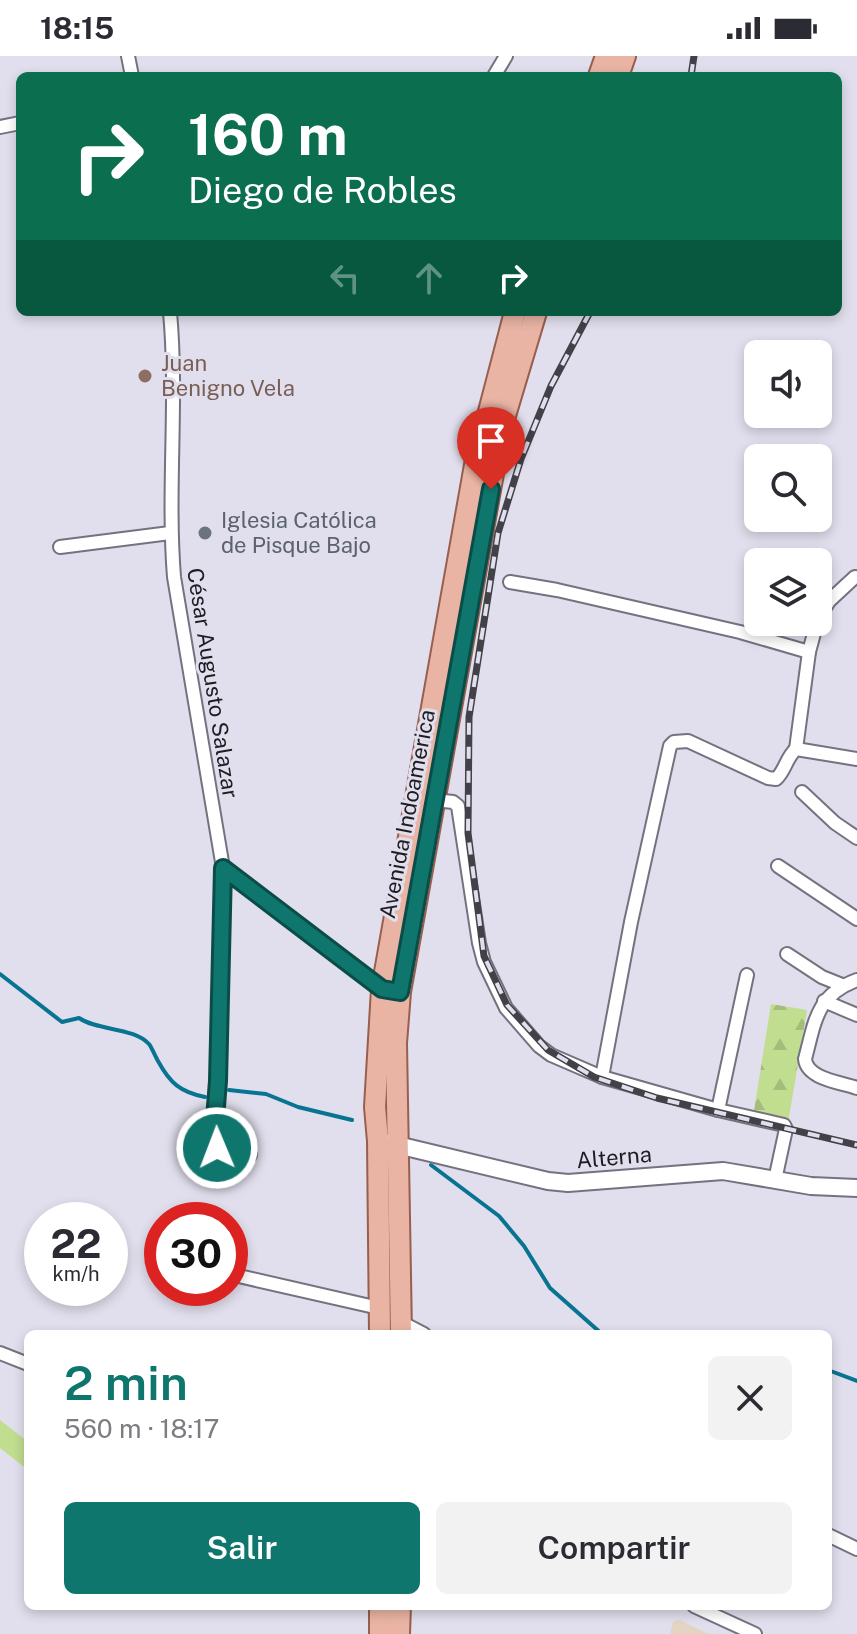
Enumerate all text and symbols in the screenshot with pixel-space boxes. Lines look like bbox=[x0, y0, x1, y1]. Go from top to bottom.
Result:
text: 18:15 bbox=[40, 10, 114, 46]
text: 160 m bbox=[188, 102, 348, 168]
icon: right bbox=[56, 104, 160, 208]
text: Diego de Robles bbox=[188, 169, 457, 211]
icon: left bbox=[323, 256, 367, 300]
icon: ahead bbox=[407, 256, 451, 300]
icon: right bbox=[491, 256, 535, 300]
map controls bbox=[744, 340, 832, 636]
button: sound bbox=[744, 340, 832, 428]
place label: Juan Benigno Vela bbox=[161, 350, 295, 401]
marker: Juan Benigno Vela bbox=[136, 367, 154, 385]
pin bbox=[457, 407, 525, 489]
icon: arrive bbox=[469, 419, 513, 463]
button: search bbox=[744, 444, 832, 532]
place label: Iglesia Católica de Pisque Bajo bbox=[221, 507, 377, 558]
marker: Iglesia Católica de Pisque Bajo bbox=[196, 524, 214, 542]
button: layers bbox=[744, 548, 832, 636]
street label: César Augusto Salazar bbox=[182, 566, 244, 800]
street label: Avenida Indoamerica bbox=[374, 707, 440, 921]
position arrow bbox=[175, 1106, 259, 1190]
street label: Alterna bbox=[575, 1141, 653, 1173]
speed limit sign: 30 bbox=[144, 1202, 248, 1306]
text: 22 bbox=[51, 1220, 101, 1267]
text: km/h bbox=[52, 1262, 100, 1286]
text: 2 min bbox=[64, 1354, 188, 1411]
button: close bbox=[708, 1356, 792, 1440]
text: 560 m · 18:17 bbox=[64, 1413, 219, 1444]
button: Salir bbox=[64, 1502, 420, 1594]
button: Compartir bbox=[436, 1502, 792, 1594]

